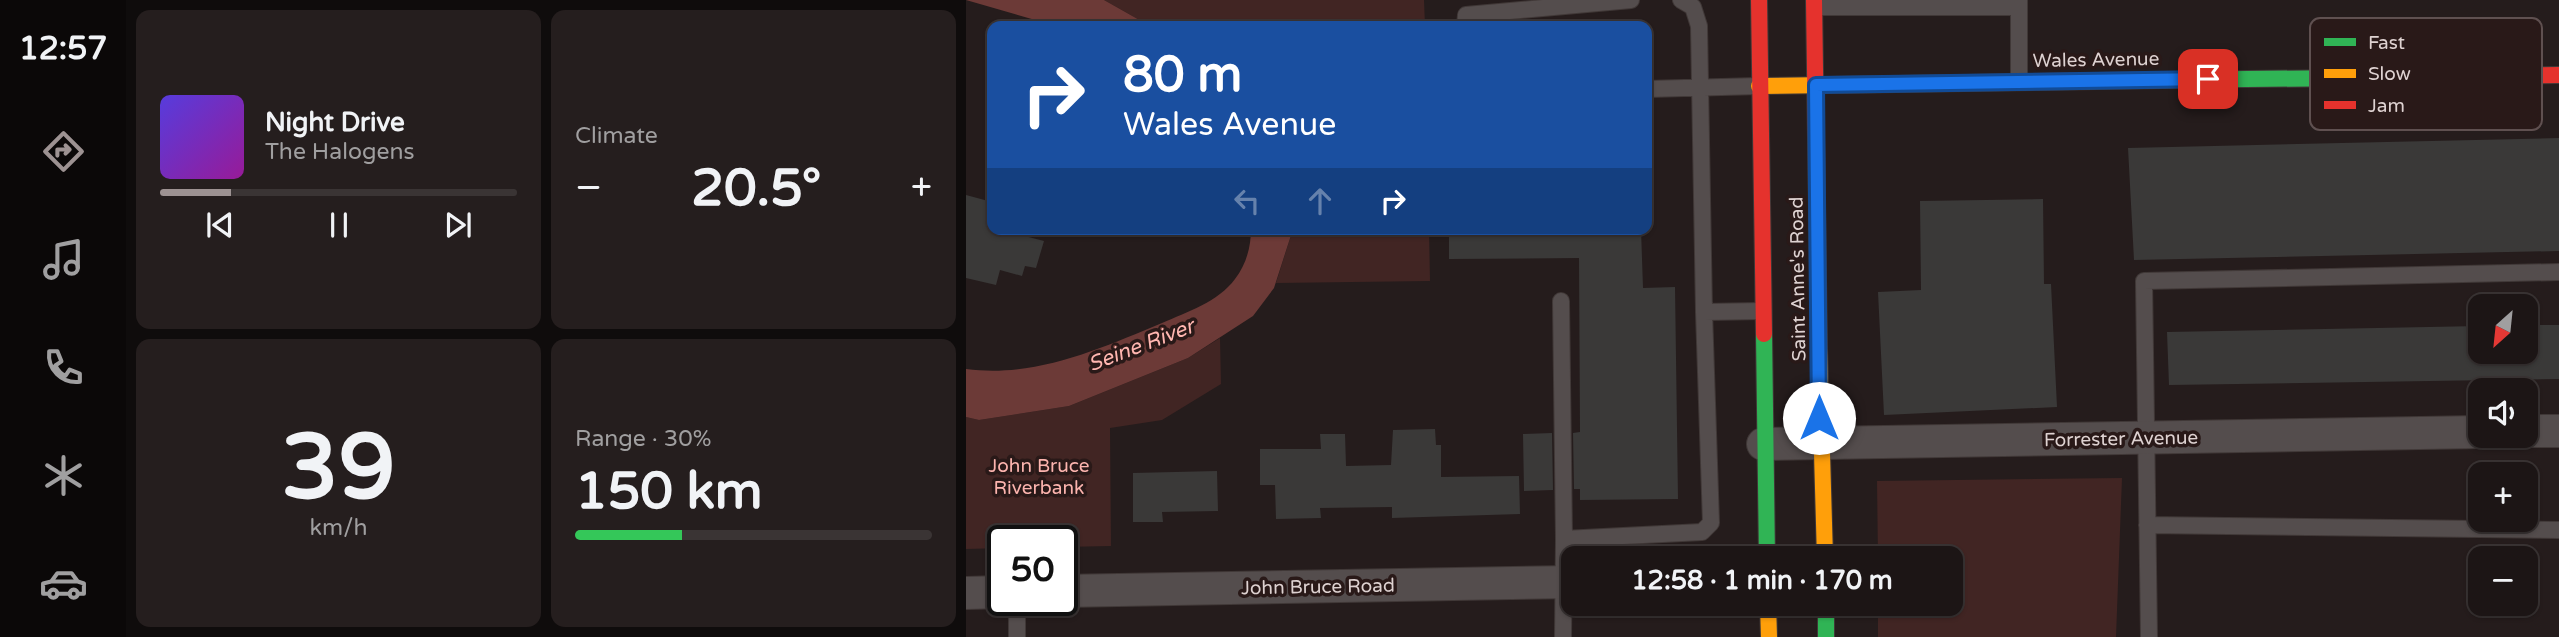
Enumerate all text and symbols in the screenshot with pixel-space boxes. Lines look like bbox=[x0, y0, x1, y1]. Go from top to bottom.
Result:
legend bbox=[2310, 18, 2542, 130]
text: 12:57 bbox=[19, 30, 107, 68]
text: Fast bbox=[2368, 32, 2405, 54]
text: 80 m bbox=[1123, 46, 1242, 105]
street label: Wales Avenue bbox=[2032, 48, 2160, 72]
icon: right bbox=[1008, 49, 1099, 140]
pin bbox=[2178, 49, 2238, 109]
icon: arrive bbox=[2189, 60, 2227, 98]
text: Slow bbox=[2368, 63, 2411, 85]
text: Jam bbox=[2368, 95, 2405, 117]
text: Wales Avenue bbox=[1123, 106, 1336, 144]
text: Night Drive bbox=[265, 107, 405, 138]
text: Climate bbox=[575, 122, 658, 150]
icon: directions bbox=[39, 127, 88, 176]
text: The Halogens bbox=[265, 138, 414, 166]
text: 20.5° bbox=[691, 157, 821, 220]
text: − bbox=[575, 165, 602, 211]
text: + bbox=[911, 165, 932, 211]
icon: left bbox=[1228, 182, 1266, 220]
icon: ahead bbox=[1301, 182, 1339, 220]
icon: right bbox=[1374, 182, 1412, 220]
street label: Saint Anne's Road bbox=[1786, 196, 1810, 361]
icon: previous bbox=[201, 206, 239, 244]
icon: pause bbox=[320, 206, 358, 244]
icon: next bbox=[439, 206, 477, 244]
icon: music bbox=[39, 235, 88, 284]
north arrow bbox=[2468, 294, 2538, 364]
map controls bbox=[2468, 294, 2538, 616]
water label: Seine River bbox=[1085, 313, 1200, 377]
icon: phone bbox=[39, 343, 88, 392]
button: sound bbox=[2468, 378, 2538, 448]
position arrow bbox=[1782, 381, 1856, 455]
text: 39 bbox=[281, 413, 396, 523]
text: Range · 30% bbox=[575, 425, 711, 453]
street label: Forrester Avenue bbox=[2044, 427, 2198, 451]
icon: climate bbox=[39, 451, 88, 500]
park label: John Bruce Riverbank bbox=[988, 455, 1090, 499]
text: 150 km bbox=[575, 460, 763, 523]
button: + bbox=[2468, 462, 2538, 532]
text: km/h bbox=[310, 514, 367, 542]
speed limit sign: 50 bbox=[987, 525, 1078, 616]
button: − bbox=[2468, 546, 2538, 616]
icon: car bbox=[39, 559, 88, 608]
text: 12:58 · 1 min · 170 m bbox=[1631, 565, 1893, 596]
street label: John Bruce Road bbox=[1241, 575, 1395, 599]

